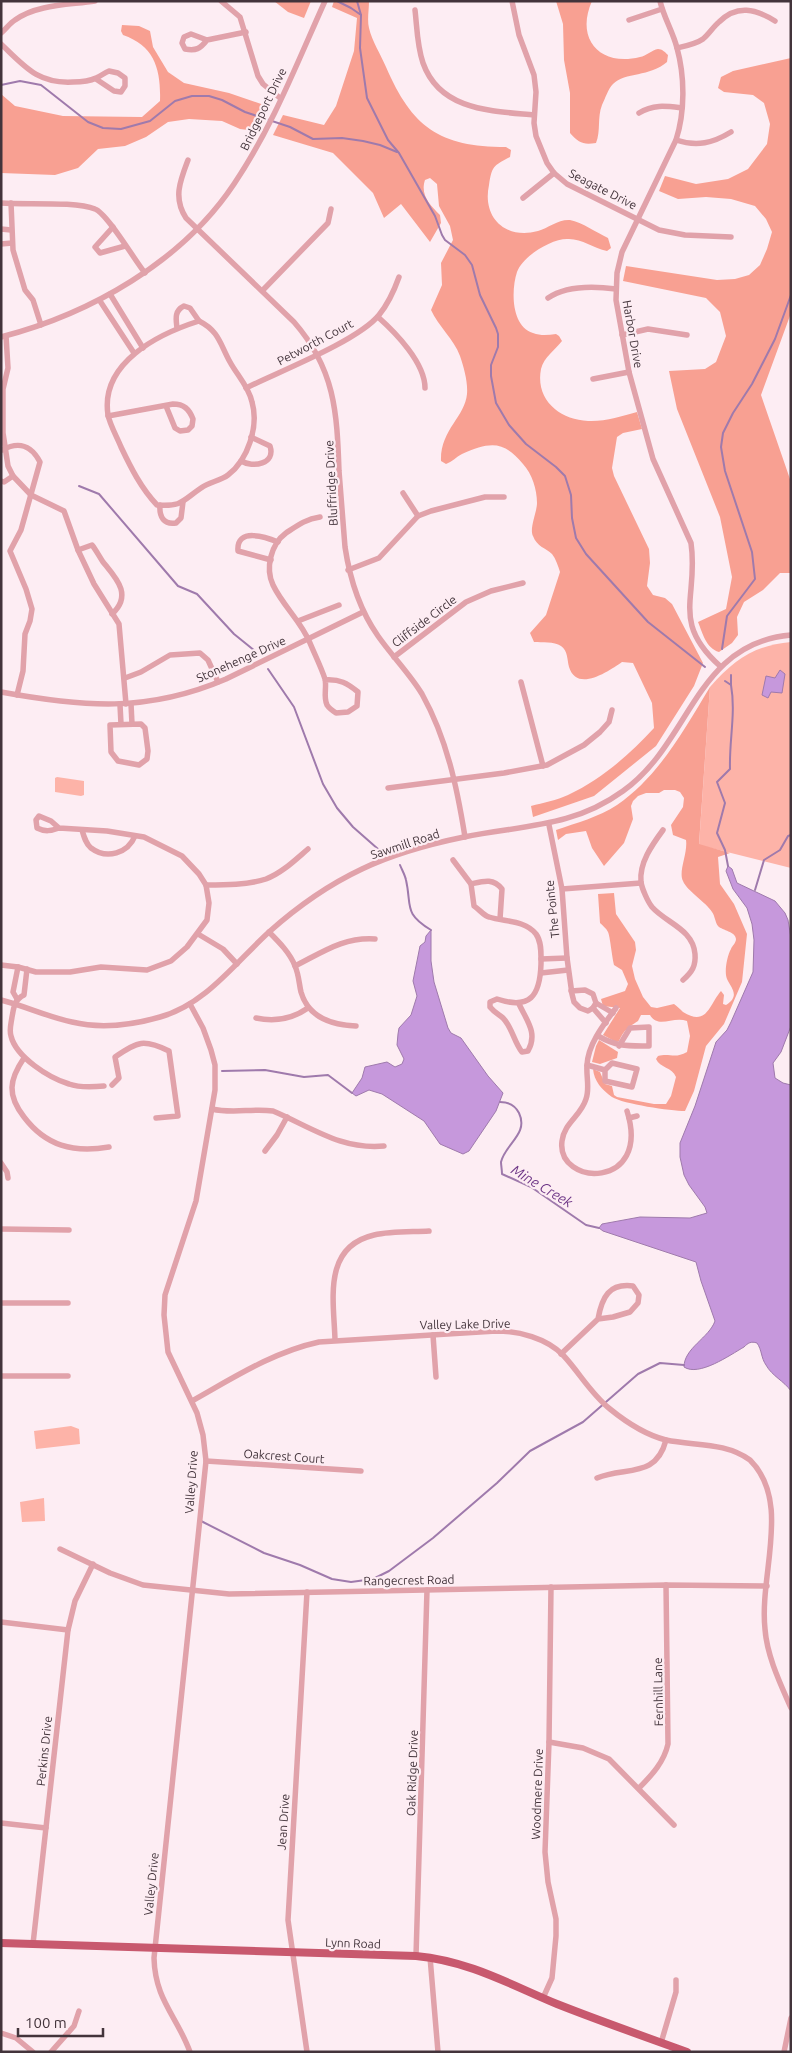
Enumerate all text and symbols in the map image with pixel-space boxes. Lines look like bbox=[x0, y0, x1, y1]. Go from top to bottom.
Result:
street label: Bridgeport Drive bbox=[237, 66, 289, 152]
street label: Seagate Drive bbox=[567, 166, 639, 212]
street label: Harbor Drive bbox=[621, 299, 645, 369]
street label: Petworth Court bbox=[275, 316, 355, 367]
street label: Bluffridge Drive bbox=[322, 440, 340, 526]
street label: Cliffside Circle bbox=[389, 593, 459, 649]
street label: Stonehenge Drive bbox=[194, 633, 288, 685]
street label: Sawmill Road bbox=[369, 827, 441, 861]
street label: The Pointe bbox=[543, 879, 561, 939]
water label: Mine Creek bbox=[508, 1161, 576, 1211]
street label: Valley Lake Drive bbox=[419, 1317, 511, 1331]
street label: Oakcrest Court bbox=[243, 1447, 325, 1465]
street label: Valley Drive bbox=[182, 1450, 200, 1514]
street label: Rangecrest Road bbox=[363, 1573, 455, 1587]
street label: Fernhill Lane bbox=[651, 1657, 665, 1727]
street label: Perkins Drive bbox=[34, 1715, 54, 1787]
street label: Oak Ridge Drive bbox=[404, 1730, 420, 1816]
street label: Woodmere Drive bbox=[529, 1748, 545, 1840]
street label: Jean Drive bbox=[275, 1793, 291, 1851]
street label: Valley Drive bbox=[141, 1852, 161, 1916]
street label: Lynn Road bbox=[325, 1936, 381, 1950]
scale bar bbox=[18, 2006, 102, 2038]
text: 100 m bbox=[25, 2014, 67, 2031]

